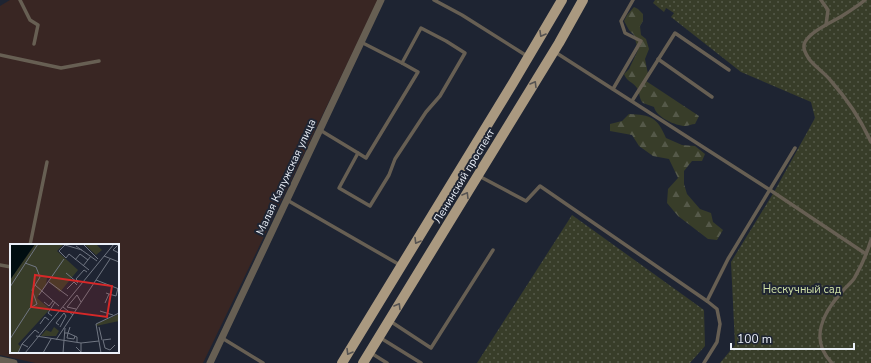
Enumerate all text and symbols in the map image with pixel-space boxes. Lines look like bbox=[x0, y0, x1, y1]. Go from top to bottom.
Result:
one-way arrow bbox=[539, 30, 547, 37]
one-way arrow bbox=[529, 81, 537, 88]
street label: Малая Калужская улица bbox=[252, 117, 320, 237]
street label: Ленинский проспект bbox=[430, 126, 498, 226]
one-way arrow bbox=[462, 192, 469, 199]
one-way arrow bbox=[414, 237, 421, 244]
inset map bbox=[10, 244, 119, 353]
park label: Нескучный сад bbox=[763, 282, 842, 297]
one-way arrow bbox=[394, 303, 401, 310]
scale bar bbox=[731, 325, 854, 351]
text: 100 m bbox=[737, 331, 772, 347]
one-way arrow bbox=[346, 348, 354, 355]

